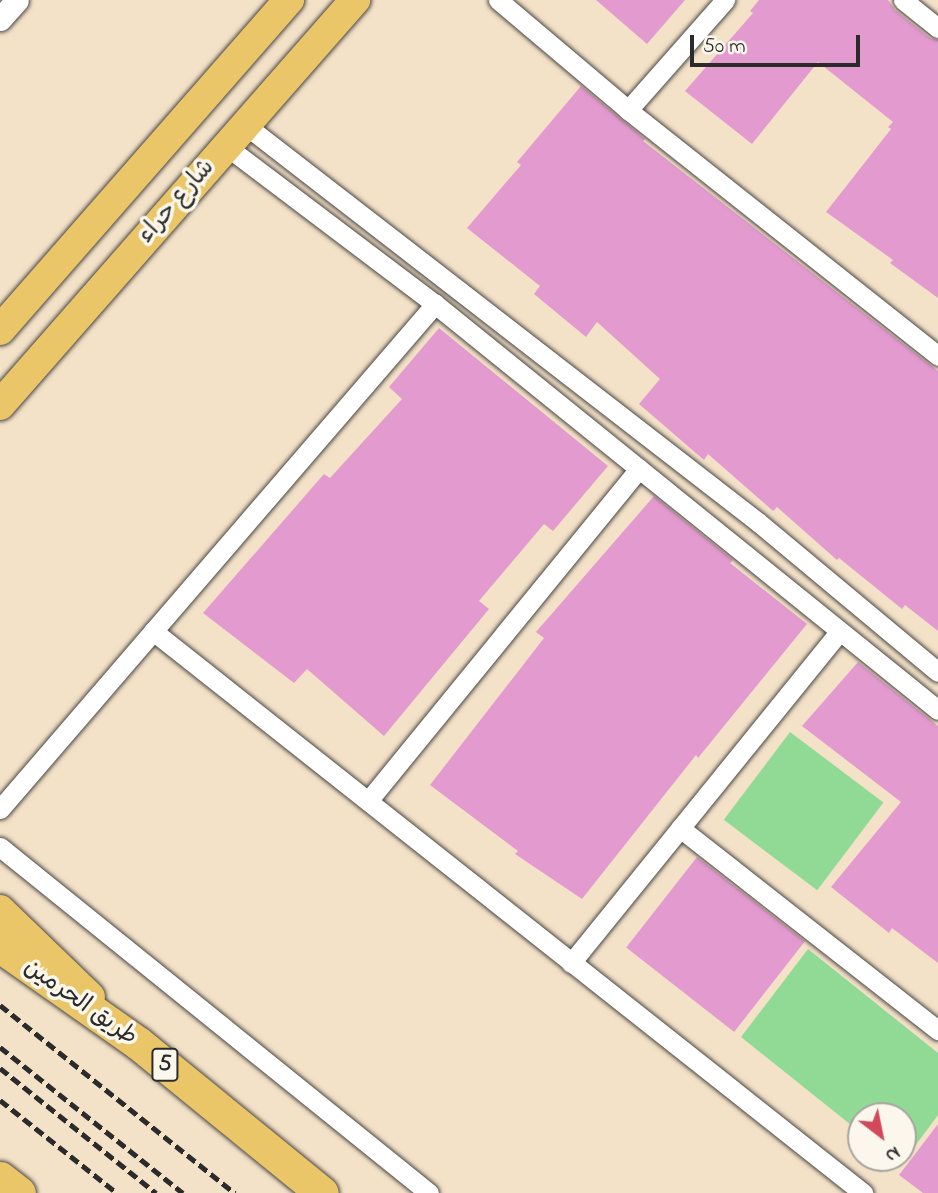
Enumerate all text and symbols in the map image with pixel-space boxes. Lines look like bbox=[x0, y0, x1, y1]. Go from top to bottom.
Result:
scale bar bbox=[693, 21, 863, 65]
text: 50 m bbox=[703, 32, 746, 62]
street label: شارع حراء bbox=[133, 154, 221, 250]
street label: طريق الحرمين bbox=[18, 953, 142, 1053]
road number: 5 bbox=[151, 1046, 179, 1084]
north arrow bbox=[847, 1102, 917, 1172]
text: N bbox=[880, 1139, 905, 1168]

